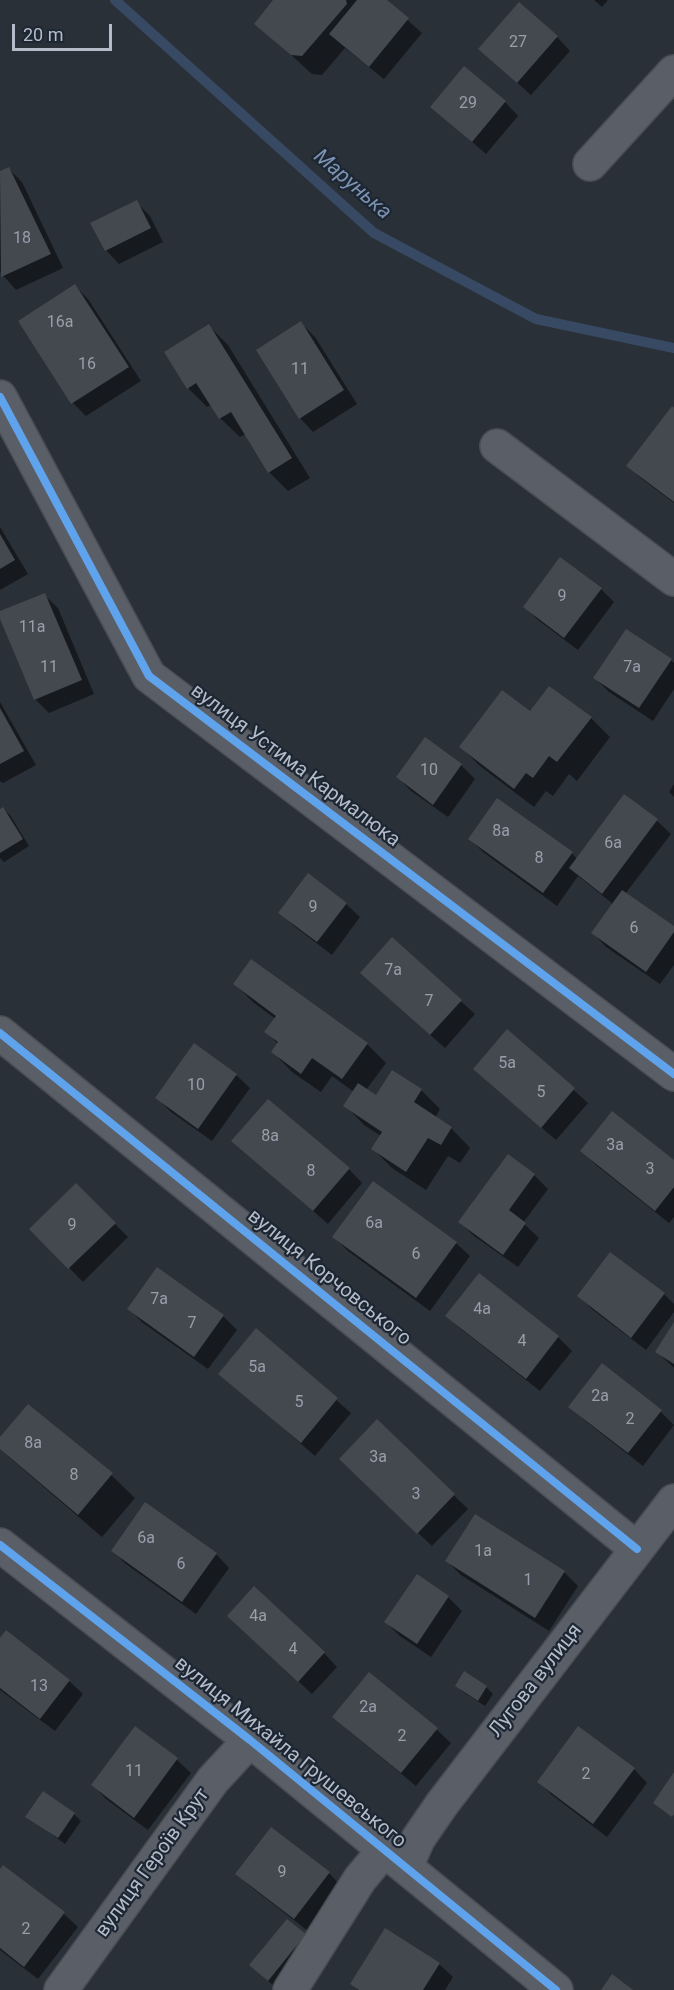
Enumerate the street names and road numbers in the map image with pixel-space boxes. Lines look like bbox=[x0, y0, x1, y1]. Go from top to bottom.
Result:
street label: вулиця Устима Кармалюка bbox=[186, 679, 404, 853]
street label: вулиця Корчовського bbox=[242, 1205, 416, 1351]
street label: Лугова вулиця bbox=[484, 1620, 588, 1742]
street label: вулиця Михайла Грушевського bbox=[169, 1652, 411, 1854]
street label: вулиця Героїв Крут bbox=[91, 1784, 215, 1942]

